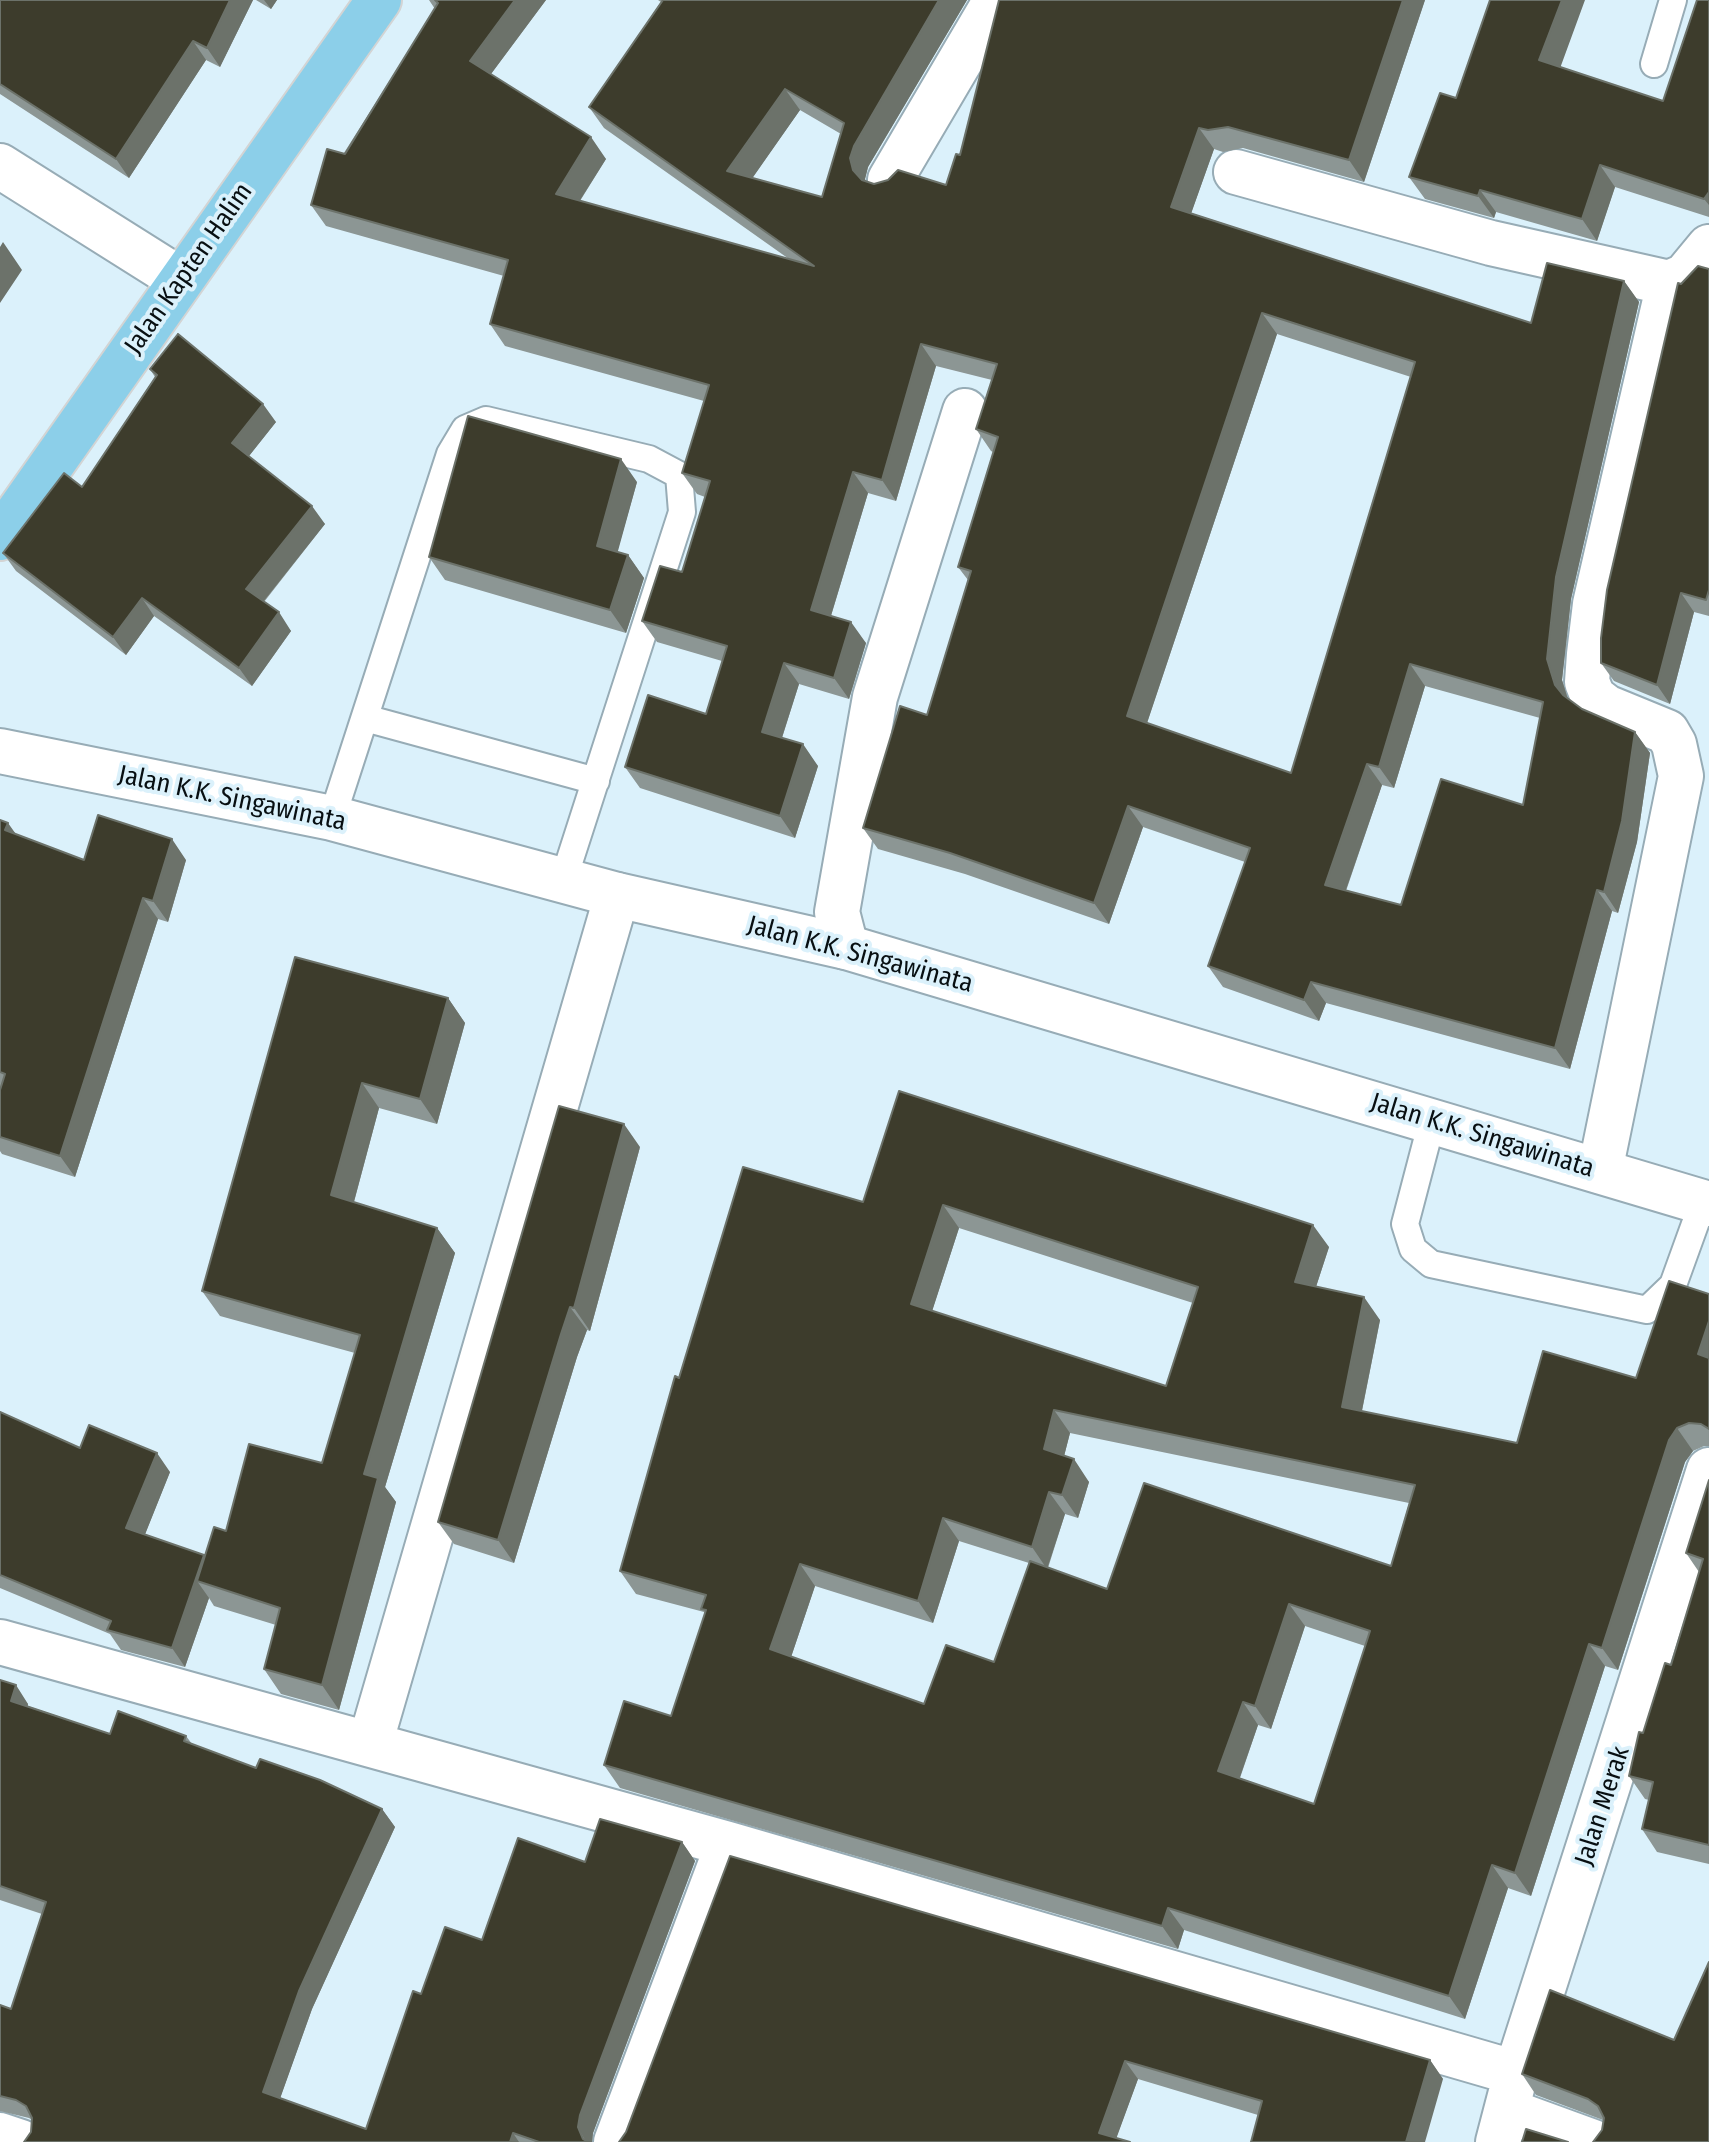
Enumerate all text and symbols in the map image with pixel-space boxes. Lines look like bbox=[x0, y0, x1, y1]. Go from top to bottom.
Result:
street label: Jalan Kapten Halim bbox=[118, 178, 260, 360]
street label: Jalan K.K. Singawinata bbox=[115, 760, 349, 838]
street label: Jalan K.K. Singawinata bbox=[744, 910, 976, 1000]
street label: Jalan K.K. Singawinata bbox=[1366, 1087, 1598, 1185]
street label: Jalan Merak bbox=[1569, 1743, 1637, 1869]

